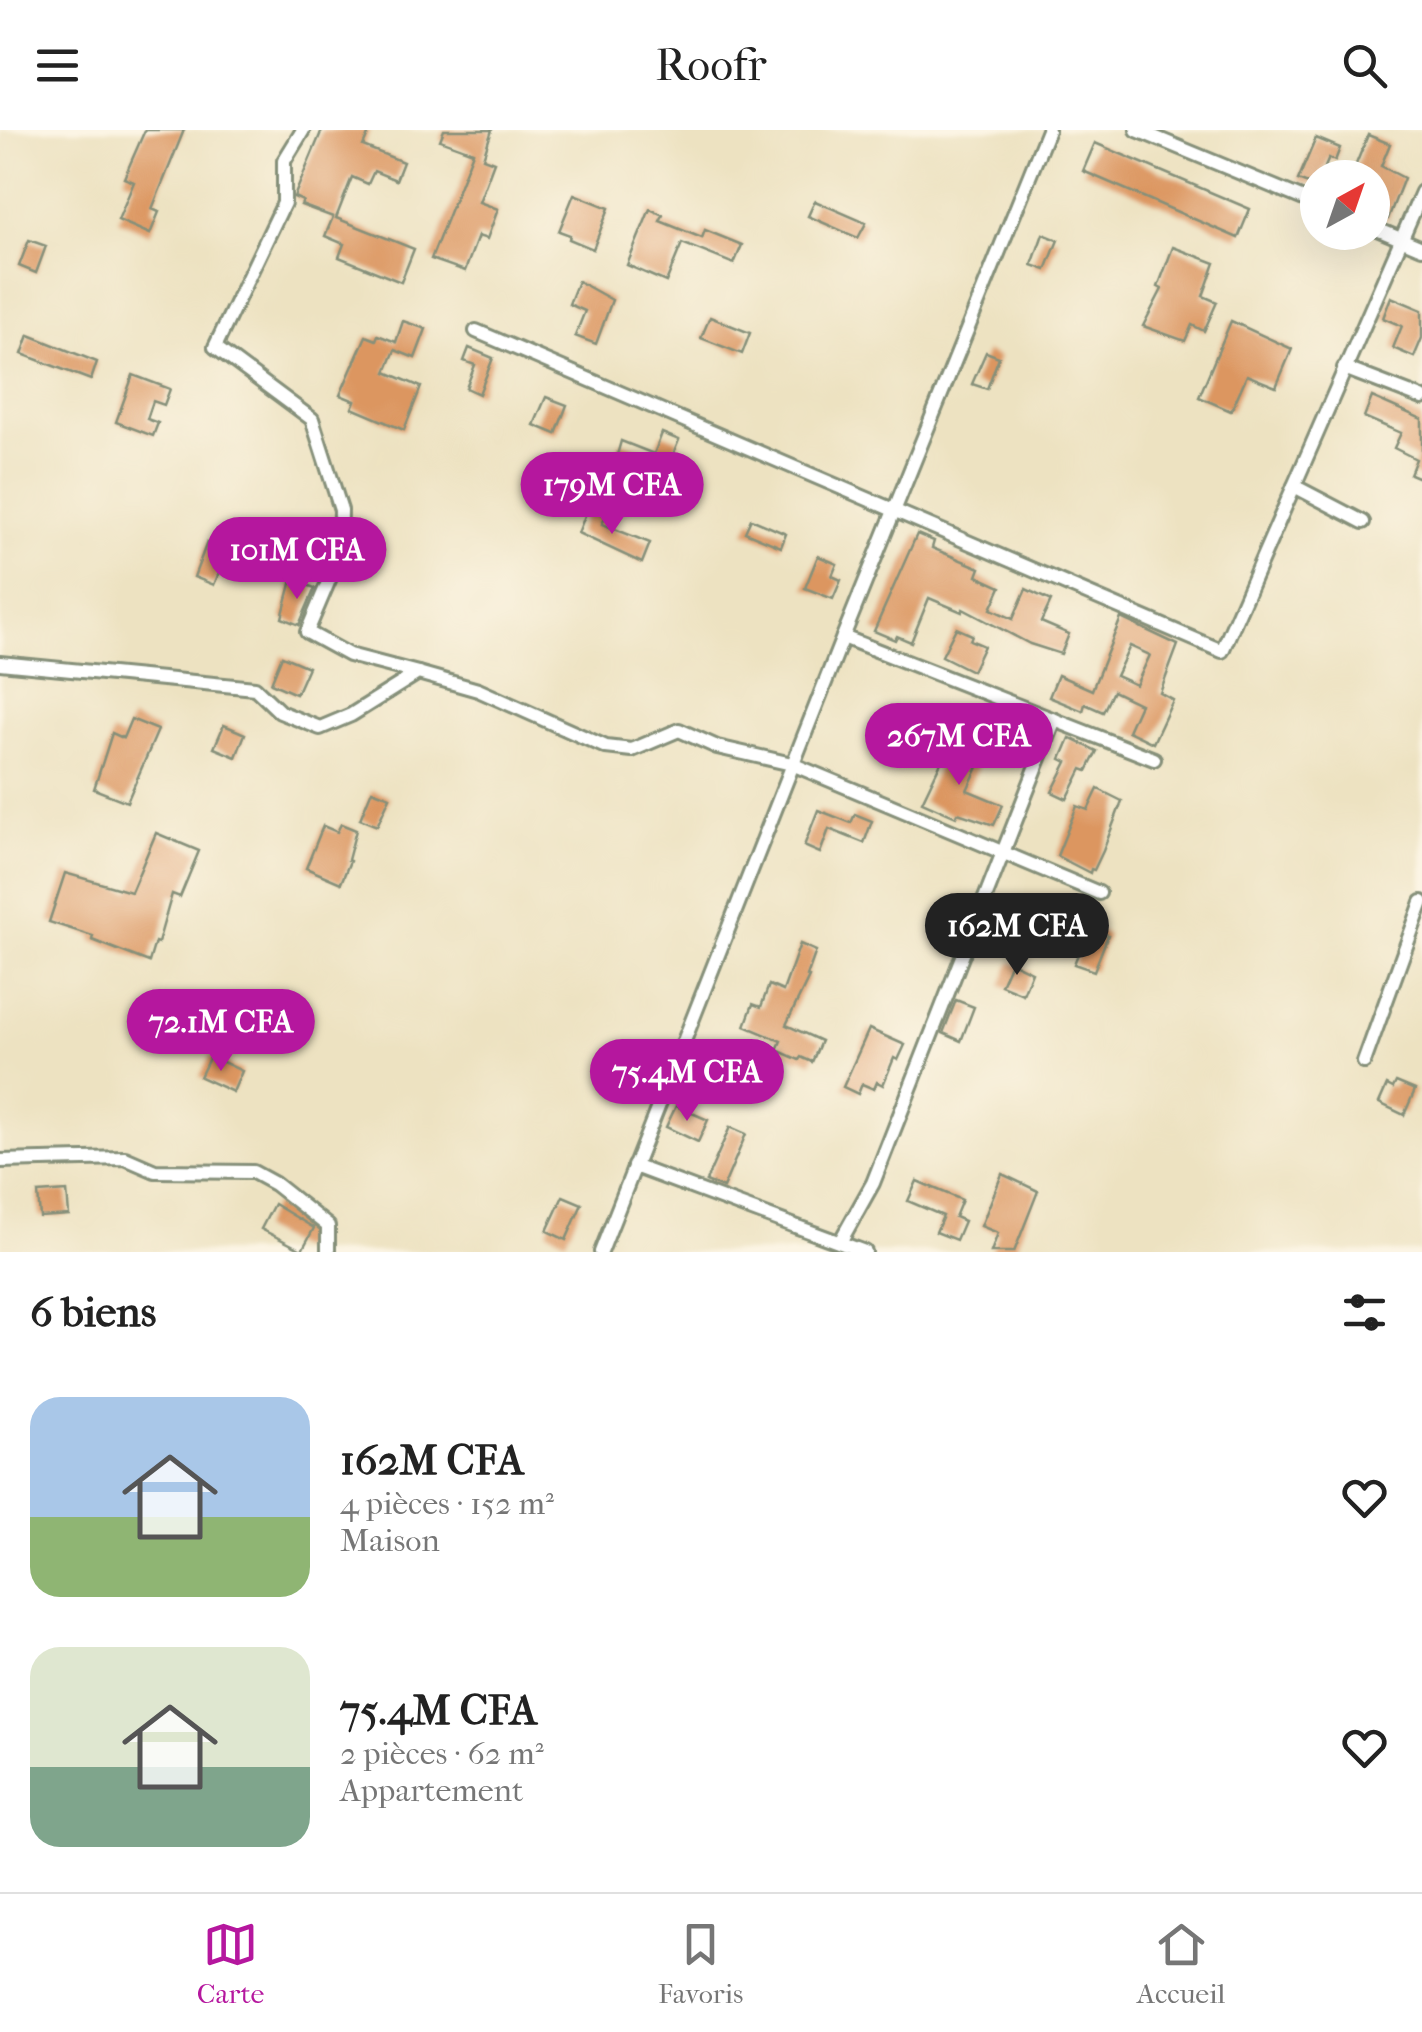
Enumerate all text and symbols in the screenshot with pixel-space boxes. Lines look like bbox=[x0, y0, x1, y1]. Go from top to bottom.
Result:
icon: menu bbox=[30, 38, 85, 93]
icon: search bbox=[1337, 38, 1392, 93]
text: Roofr bbox=[655, 39, 767, 92]
north arrow bbox=[1300, 160, 1390, 250]
map controls bbox=[1300, 160, 1390, 250]
pin: 179M CFA bbox=[509, 452, 715, 537]
text: 179M CFA bbox=[543, 466, 681, 503]
pin: 101M CFA bbox=[194, 517, 400, 602]
text: 101M CFA bbox=[229, 531, 365, 568]
pin: 267M CFA bbox=[856, 703, 1062, 788]
text: 267M CFA bbox=[887, 717, 1031, 754]
pin: 162M CFA bbox=[914, 893, 1120, 978]
text: 162M CFA bbox=[947, 907, 1087, 944]
pin: 72.1M CFA bbox=[107, 989, 335, 1074]
text: 72.1M CFA bbox=[149, 1003, 293, 1040]
pin: 75.4M CFA bbox=[573, 1039, 801, 1124]
text: 75.4M CFA bbox=[612, 1053, 762, 1090]
icon: filters bbox=[1337, 1285, 1392, 1340]
text: 6 biens bbox=[30, 1288, 156, 1337]
text: 162M CFA bbox=[340, 1436, 524, 1485]
icon: home bbox=[110, 1437, 230, 1557]
icon: heart bbox=[1337, 1470, 1392, 1525]
text: 4 pièces · 152 m² bbox=[340, 1485, 554, 1522]
text: Maison bbox=[340, 1522, 440, 1559]
text: 75.4M CFA bbox=[340, 1686, 537, 1735]
icon: home bbox=[110, 1687, 230, 1807]
icon: heart bbox=[1337, 1720, 1392, 1775]
text: 2 pièces · 62 m² bbox=[340, 1735, 544, 1772]
text: Appartement bbox=[340, 1772, 523, 1809]
tab: Carte bbox=[197, 1917, 264, 2010]
tab: Favoris bbox=[658, 1917, 743, 2010]
tab: Accueil bbox=[1137, 1917, 1225, 2010]

